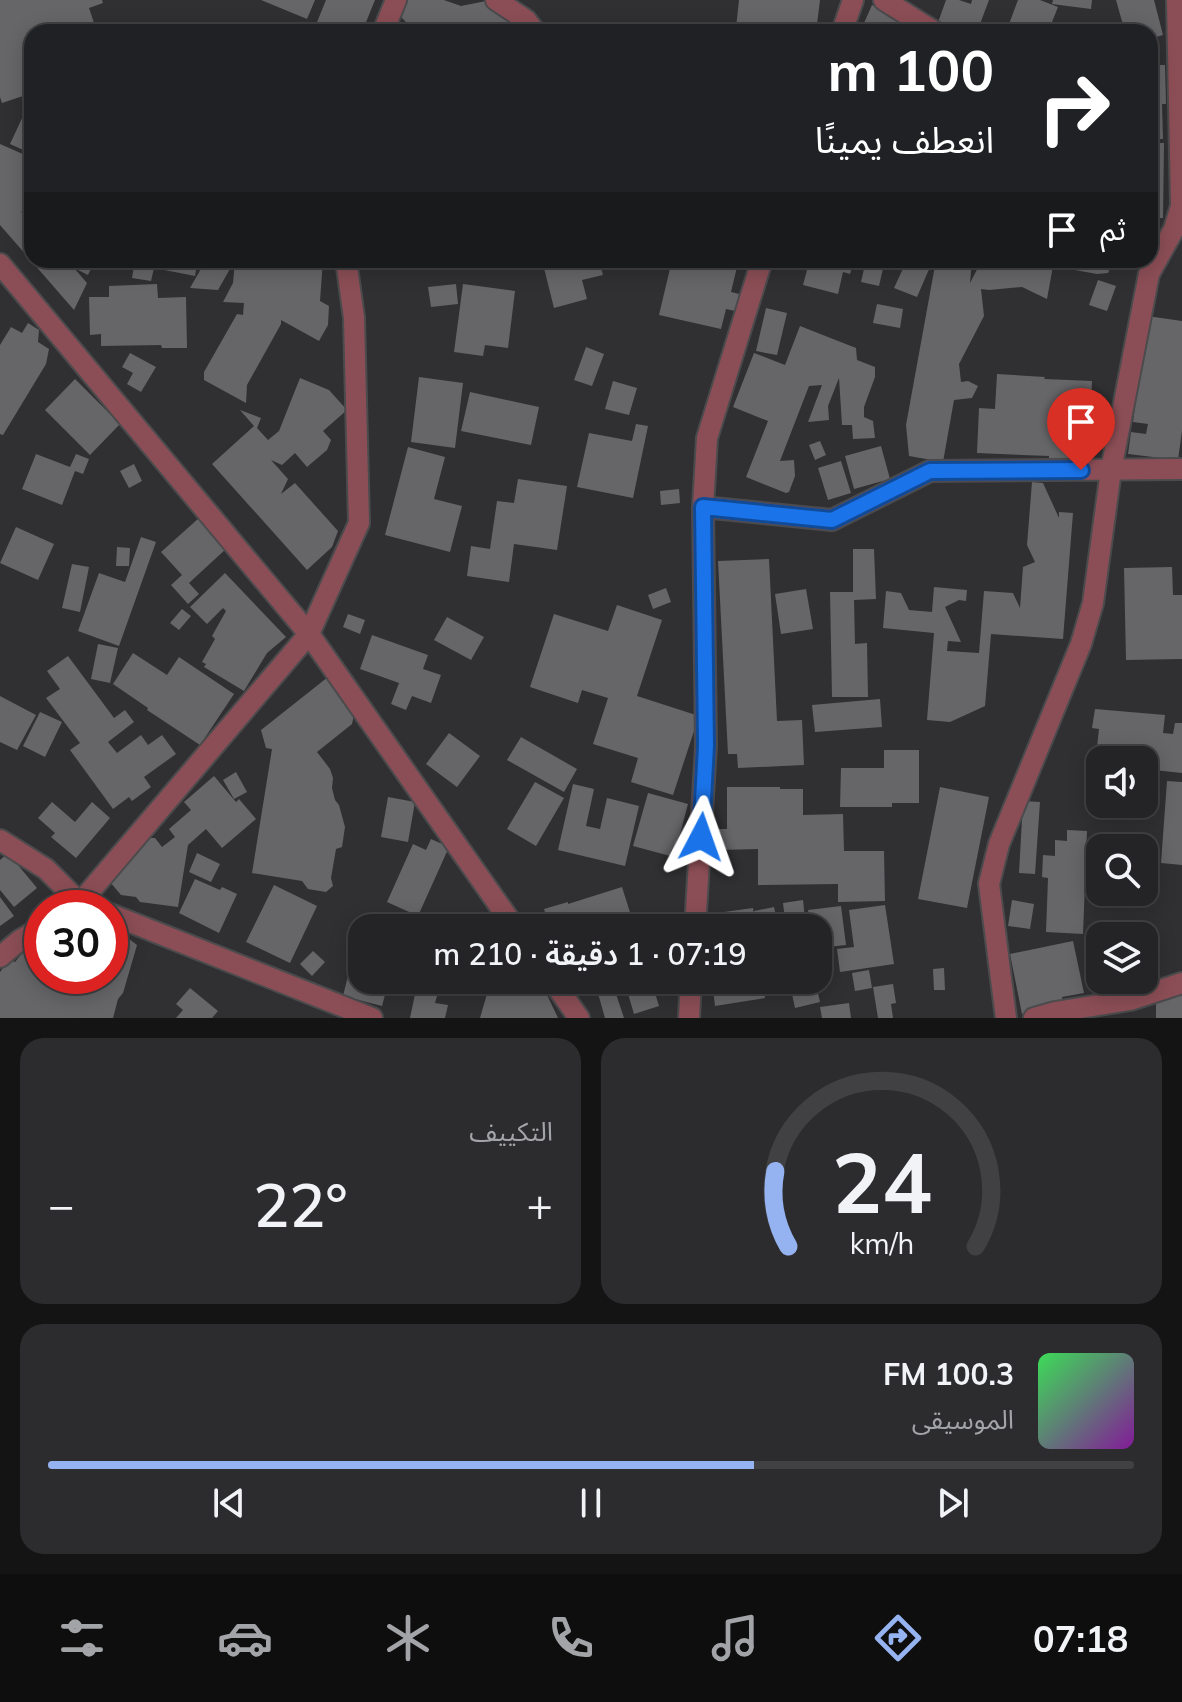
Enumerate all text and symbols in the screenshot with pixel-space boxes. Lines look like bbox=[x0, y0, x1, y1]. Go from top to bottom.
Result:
text: 100 m bbox=[827, 35, 994, 105]
icon: right bbox=[1022, 56, 1126, 160]
text: انعطف يمينًا bbox=[815, 117, 994, 162]
icon: arrive bbox=[1040, 208, 1084, 252]
text: ثم bbox=[1100, 210, 1126, 248]
pin bbox=[1047, 388, 1115, 470]
icon: arrive bbox=[1059, 400, 1103, 444]
map controls bbox=[1086, 746, 1158, 994]
button: sound bbox=[1086, 746, 1158, 818]
position arrow bbox=[659, 795, 743, 879]
button: search bbox=[1086, 834, 1158, 906]
speed limit sign: 30 bbox=[24, 890, 128, 994]
button: layers bbox=[1086, 922, 1158, 994]
text: 07:19 · 1 دقيقة · 210 m bbox=[433, 935, 747, 973]
text: التكييف bbox=[469, 1115, 553, 1148]
text: 24 bbox=[832, 1129, 931, 1234]
text: 22° bbox=[253, 1167, 348, 1242]
text: − bbox=[48, 1177, 74, 1232]
text: + bbox=[527, 1177, 553, 1232]
text: km/h bbox=[849, 1225, 914, 1261]
text: 100.3 FM bbox=[883, 1355, 1014, 1393]
text: الموسيقى bbox=[912, 1403, 1014, 1436]
icon: previous bbox=[207, 1481, 251, 1525]
icon: pause bbox=[569, 1481, 613, 1525]
icon: next bbox=[931, 1481, 975, 1525]
icon: filters bbox=[54, 1610, 110, 1666]
icon: car bbox=[217, 1610, 273, 1666]
icon: climate bbox=[380, 1610, 436, 1666]
icon: phone bbox=[543, 1610, 599, 1666]
icon: music bbox=[707, 1610, 763, 1666]
icon: directions bbox=[870, 1610, 926, 1666]
text: 07:18 bbox=[1033, 1616, 1128, 1661]

